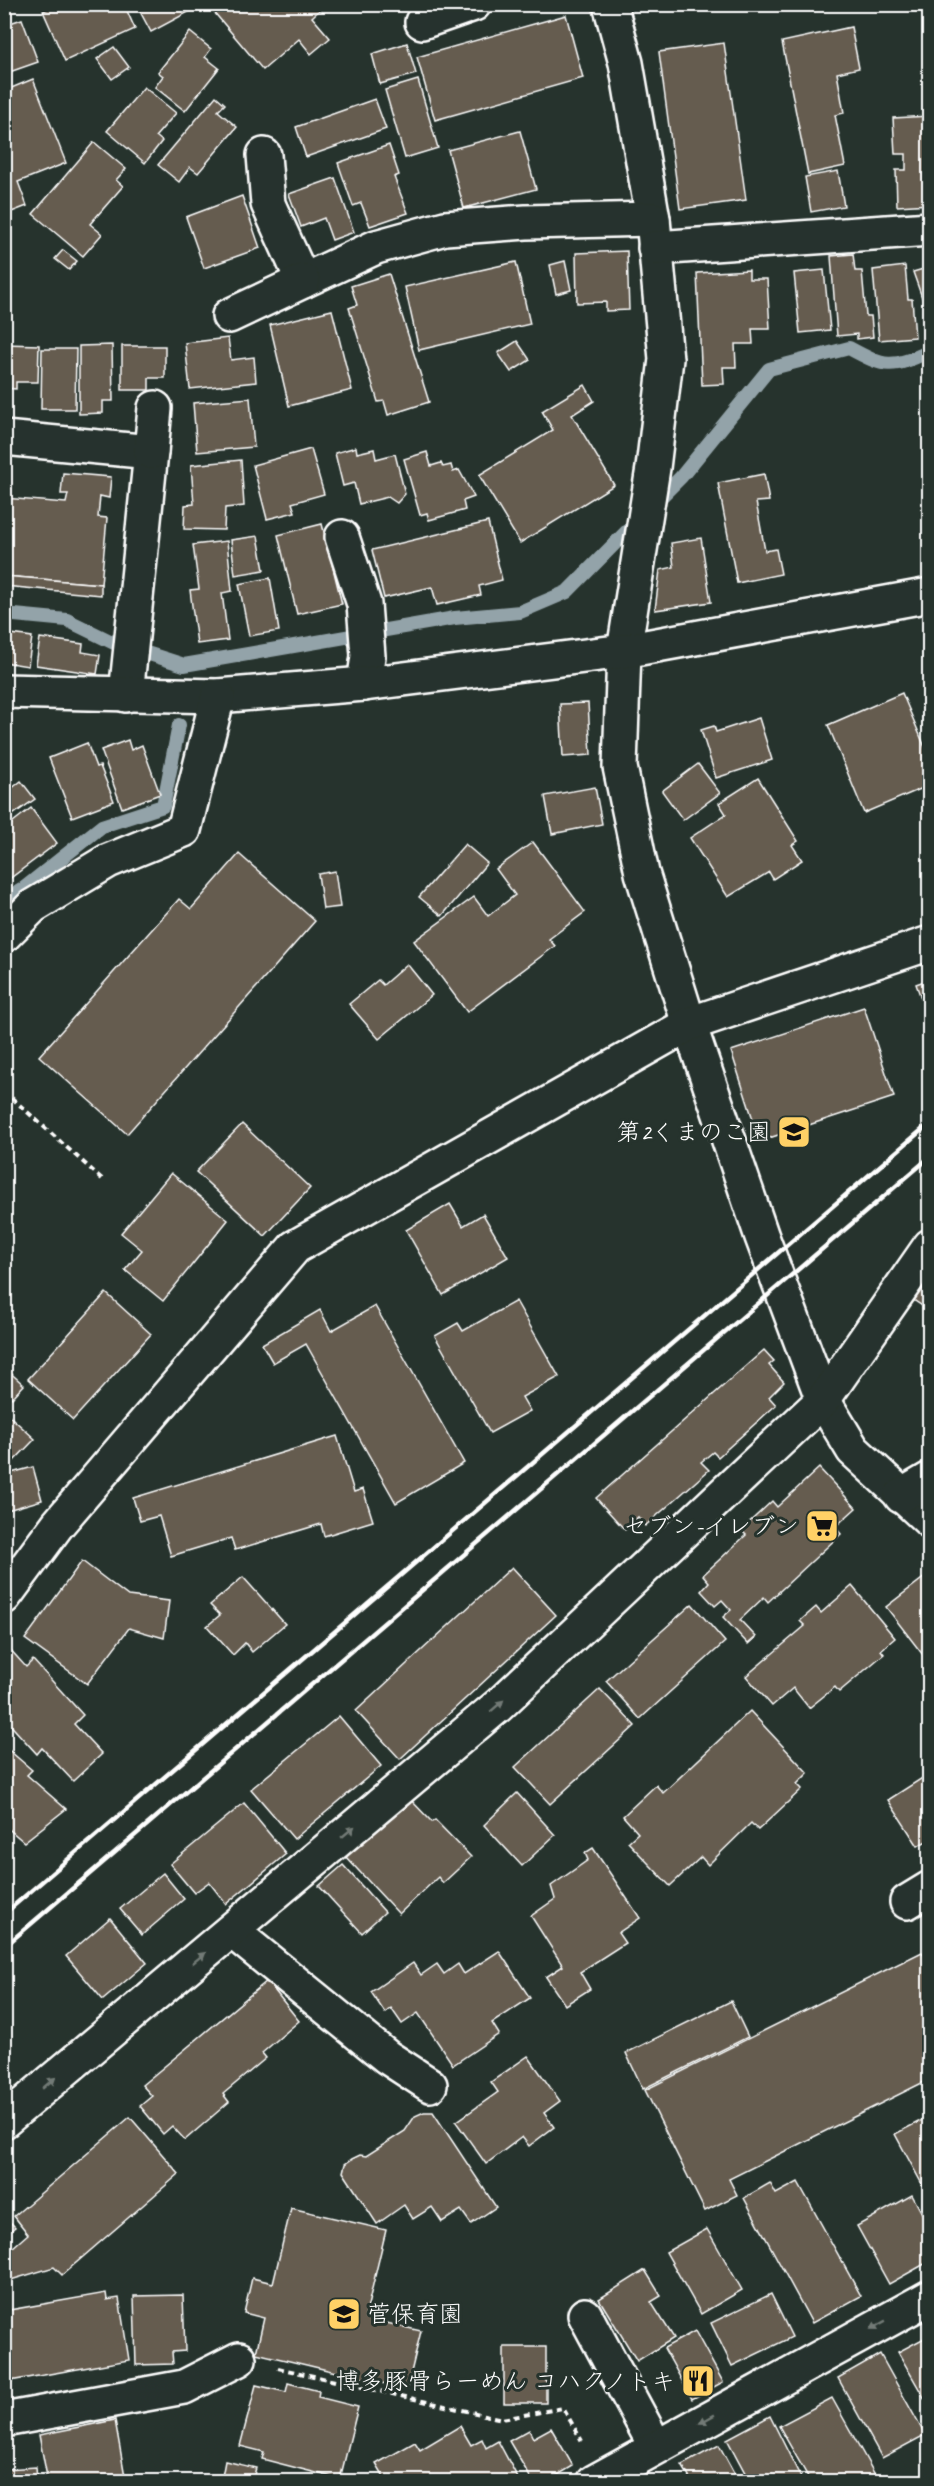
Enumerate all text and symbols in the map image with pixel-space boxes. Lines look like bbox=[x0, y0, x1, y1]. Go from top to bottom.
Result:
school or university icon: 第2くまのこ園 bbox=[776, 1114, 812, 1150]
place label: 第2くまのこ園 bbox=[616, 1117, 771, 1147]
supermarket icon: セブン-イレブン bbox=[804, 1508, 840, 1544]
place label: セブン-イレブン bbox=[623, 1511, 799, 1541]
one-way arrow bbox=[489, 1700, 504, 1713]
one-way arrow bbox=[340, 1826, 356, 1839]
one-way arrow bbox=[191, 1952, 206, 1965]
one-way arrow bbox=[41, 2077, 56, 2090]
school or university icon: 菅保育園 bbox=[326, 2296, 362, 2332]
place label: 菅保育園 bbox=[367, 2299, 463, 2329]
one-way arrow bbox=[869, 2320, 886, 2330]
restaurant icon: 博多豚骨らーめん コハクノトキ bbox=[680, 2363, 716, 2399]
place label: 博多豚骨らーめん コハクノトキ bbox=[336, 2366, 675, 2396]
one-way arrow bbox=[698, 2414, 715, 2424]

